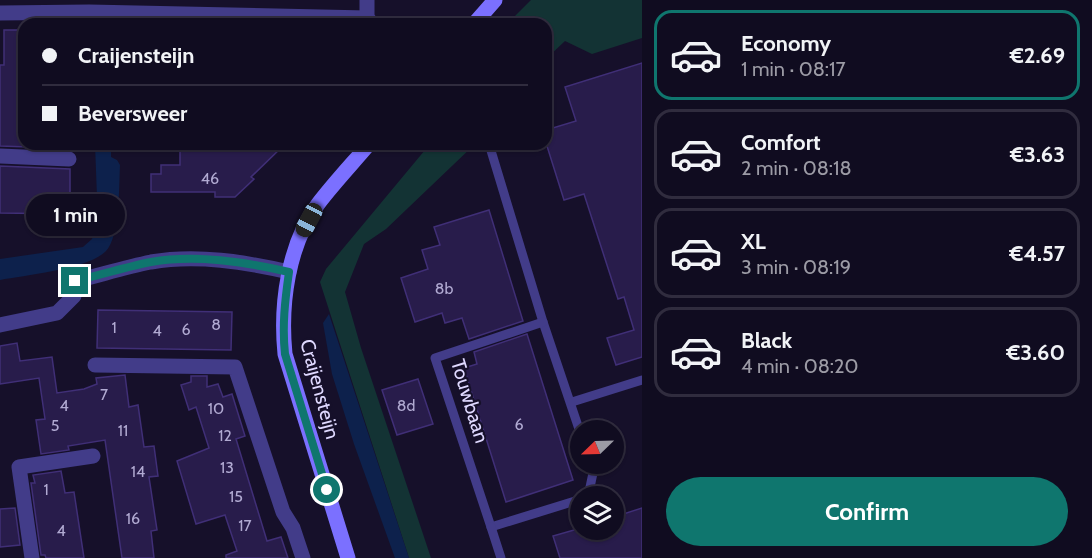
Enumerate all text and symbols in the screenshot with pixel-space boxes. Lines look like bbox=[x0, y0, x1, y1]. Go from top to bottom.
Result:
icon: car bbox=[669, 28, 723, 82]
text: Economy bbox=[741, 30, 831, 57]
text: Craijensteijn bbox=[78, 42, 194, 69]
text: €2.69 bbox=[1010, 42, 1065, 69]
text: 1 min · 08:17 bbox=[741, 57, 846, 81]
text: Beversweer bbox=[78, 100, 187, 127]
icon: car bbox=[669, 127, 723, 181]
text: Comfort bbox=[741, 129, 820, 156]
text: €3.63 bbox=[1010, 141, 1065, 168]
text: 2 min · 08:18 bbox=[741, 156, 852, 180]
house number: 46 bbox=[201, 169, 219, 188]
callout: 1 min bbox=[26, 194, 124, 236]
car bbox=[293, 200, 325, 240]
text: 1 min bbox=[53, 203, 98, 227]
icon: car bbox=[669, 226, 723, 280]
text: XL bbox=[741, 228, 766, 255]
text: €4.57 bbox=[1009, 240, 1065, 267]
text: 3 min · 08:19 bbox=[741, 255, 851, 279]
route end bbox=[61, 267, 88, 294]
house number: 8b bbox=[435, 279, 453, 298]
house number: 8 bbox=[211, 315, 221, 334]
house number: 1 bbox=[111, 318, 117, 337]
house number: 6 bbox=[181, 320, 191, 339]
house number: 4 bbox=[152, 321, 162, 340]
icon: car bbox=[669, 325, 723, 379]
text: Black bbox=[741, 327, 792, 354]
street label: Craijensteijn bbox=[295, 336, 345, 442]
text: €3.60 bbox=[1006, 339, 1065, 366]
text: 4 min · 08:20 bbox=[741, 354, 858, 378]
street label: Touwbaan bbox=[446, 356, 494, 446]
house number: 7 bbox=[100, 385, 108, 404]
house number: 4 bbox=[59, 396, 69, 415]
house number: 8d bbox=[397, 396, 415, 415]
house number: 10 bbox=[208, 399, 224, 418]
house number: 6 bbox=[514, 415, 524, 434]
house number: 5 bbox=[51, 416, 59, 435]
north arrow bbox=[570, 420, 624, 474]
map controls bbox=[570, 420, 624, 540]
house number: 11 bbox=[118, 421, 128, 440]
house number: 12 bbox=[218, 426, 232, 445]
house number: 13 bbox=[220, 458, 234, 477]
house number: 14 bbox=[131, 462, 145, 481]
route start bbox=[313, 476, 340, 503]
button: Confirm bbox=[666, 477, 1068, 546]
house number: 1 bbox=[43, 480, 49, 499]
button: layers bbox=[570, 486, 624, 540]
house number: 15 bbox=[229, 487, 243, 506]
house number: 16 bbox=[126, 509, 140, 528]
house number: 17 bbox=[238, 516, 252, 535]
house number: 4 bbox=[56, 521, 66, 540]

